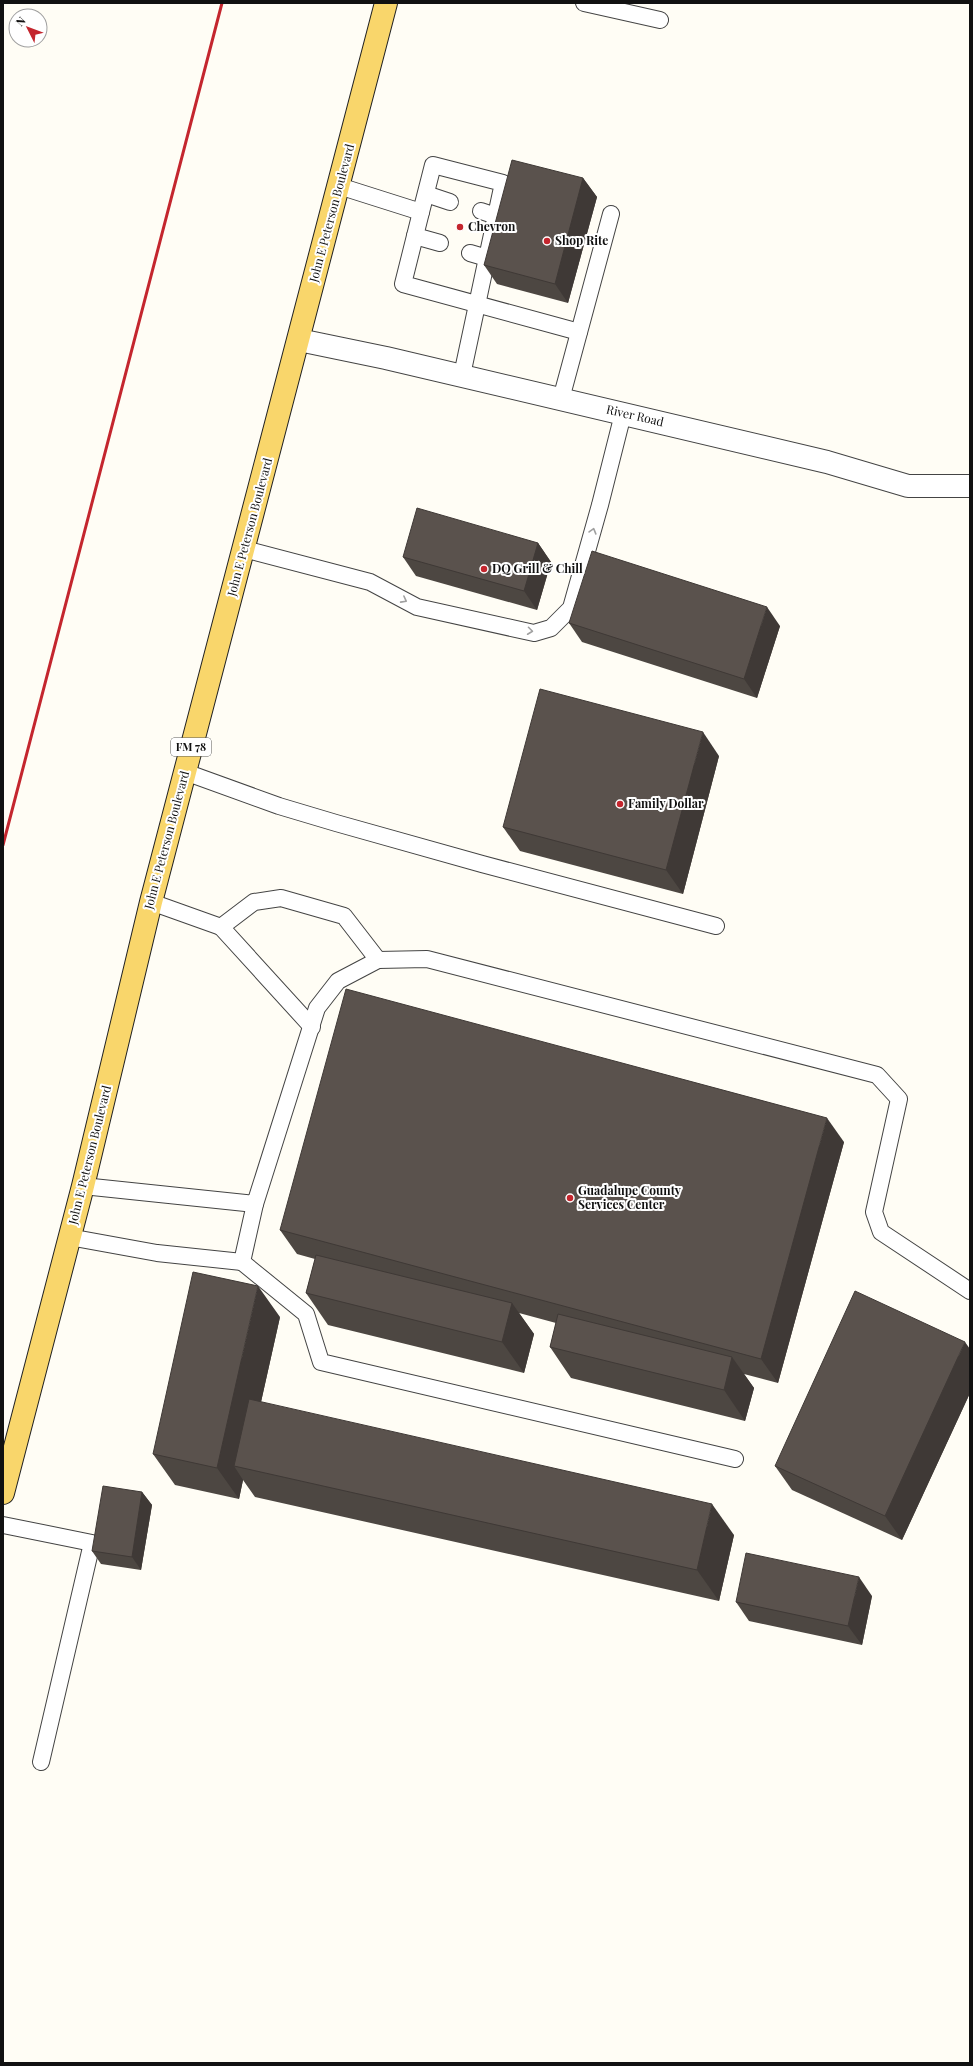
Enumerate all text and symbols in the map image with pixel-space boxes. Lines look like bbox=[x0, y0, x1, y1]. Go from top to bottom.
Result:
north arrow bbox=[8, 8, 48, 48]
text: N bbox=[12, 13, 28, 29]
street label: John E Peterson Boulevard bbox=[305, 142, 357, 285]
place label: Chevron bbox=[468, 218, 516, 234]
marker: Chevron bbox=[455, 222, 465, 232]
place label: Shop Rite bbox=[555, 232, 608, 248]
marker: Shop Rite bbox=[542, 236, 552, 246]
street label: River Road bbox=[605, 401, 666, 429]
street label: John E Peterson Boulevard bbox=[223, 456, 275, 599]
one-way arrow bbox=[588, 528, 597, 535]
place label: DQ Grill & Chill bbox=[492, 560, 583, 576]
marker: DQ Grill & Chill bbox=[479, 564, 489, 574]
one-way arrow bbox=[400, 595, 408, 603]
one-way arrow bbox=[527, 627, 533, 636]
road number: FM 78 bbox=[171, 738, 211, 756]
street label: John E Peterson Boulevard bbox=[140, 769, 192, 912]
place label: Family Dollar bbox=[628, 795, 704, 811]
marker: Family Dollar bbox=[615, 799, 625, 809]
street label: John E Peterson Boulevard bbox=[64, 1084, 114, 1227]
place label: Guadalupe County Services Center bbox=[578, 1182, 682, 1212]
marker: Guadalupe County Services Center bbox=[565, 1193, 575, 1203]

